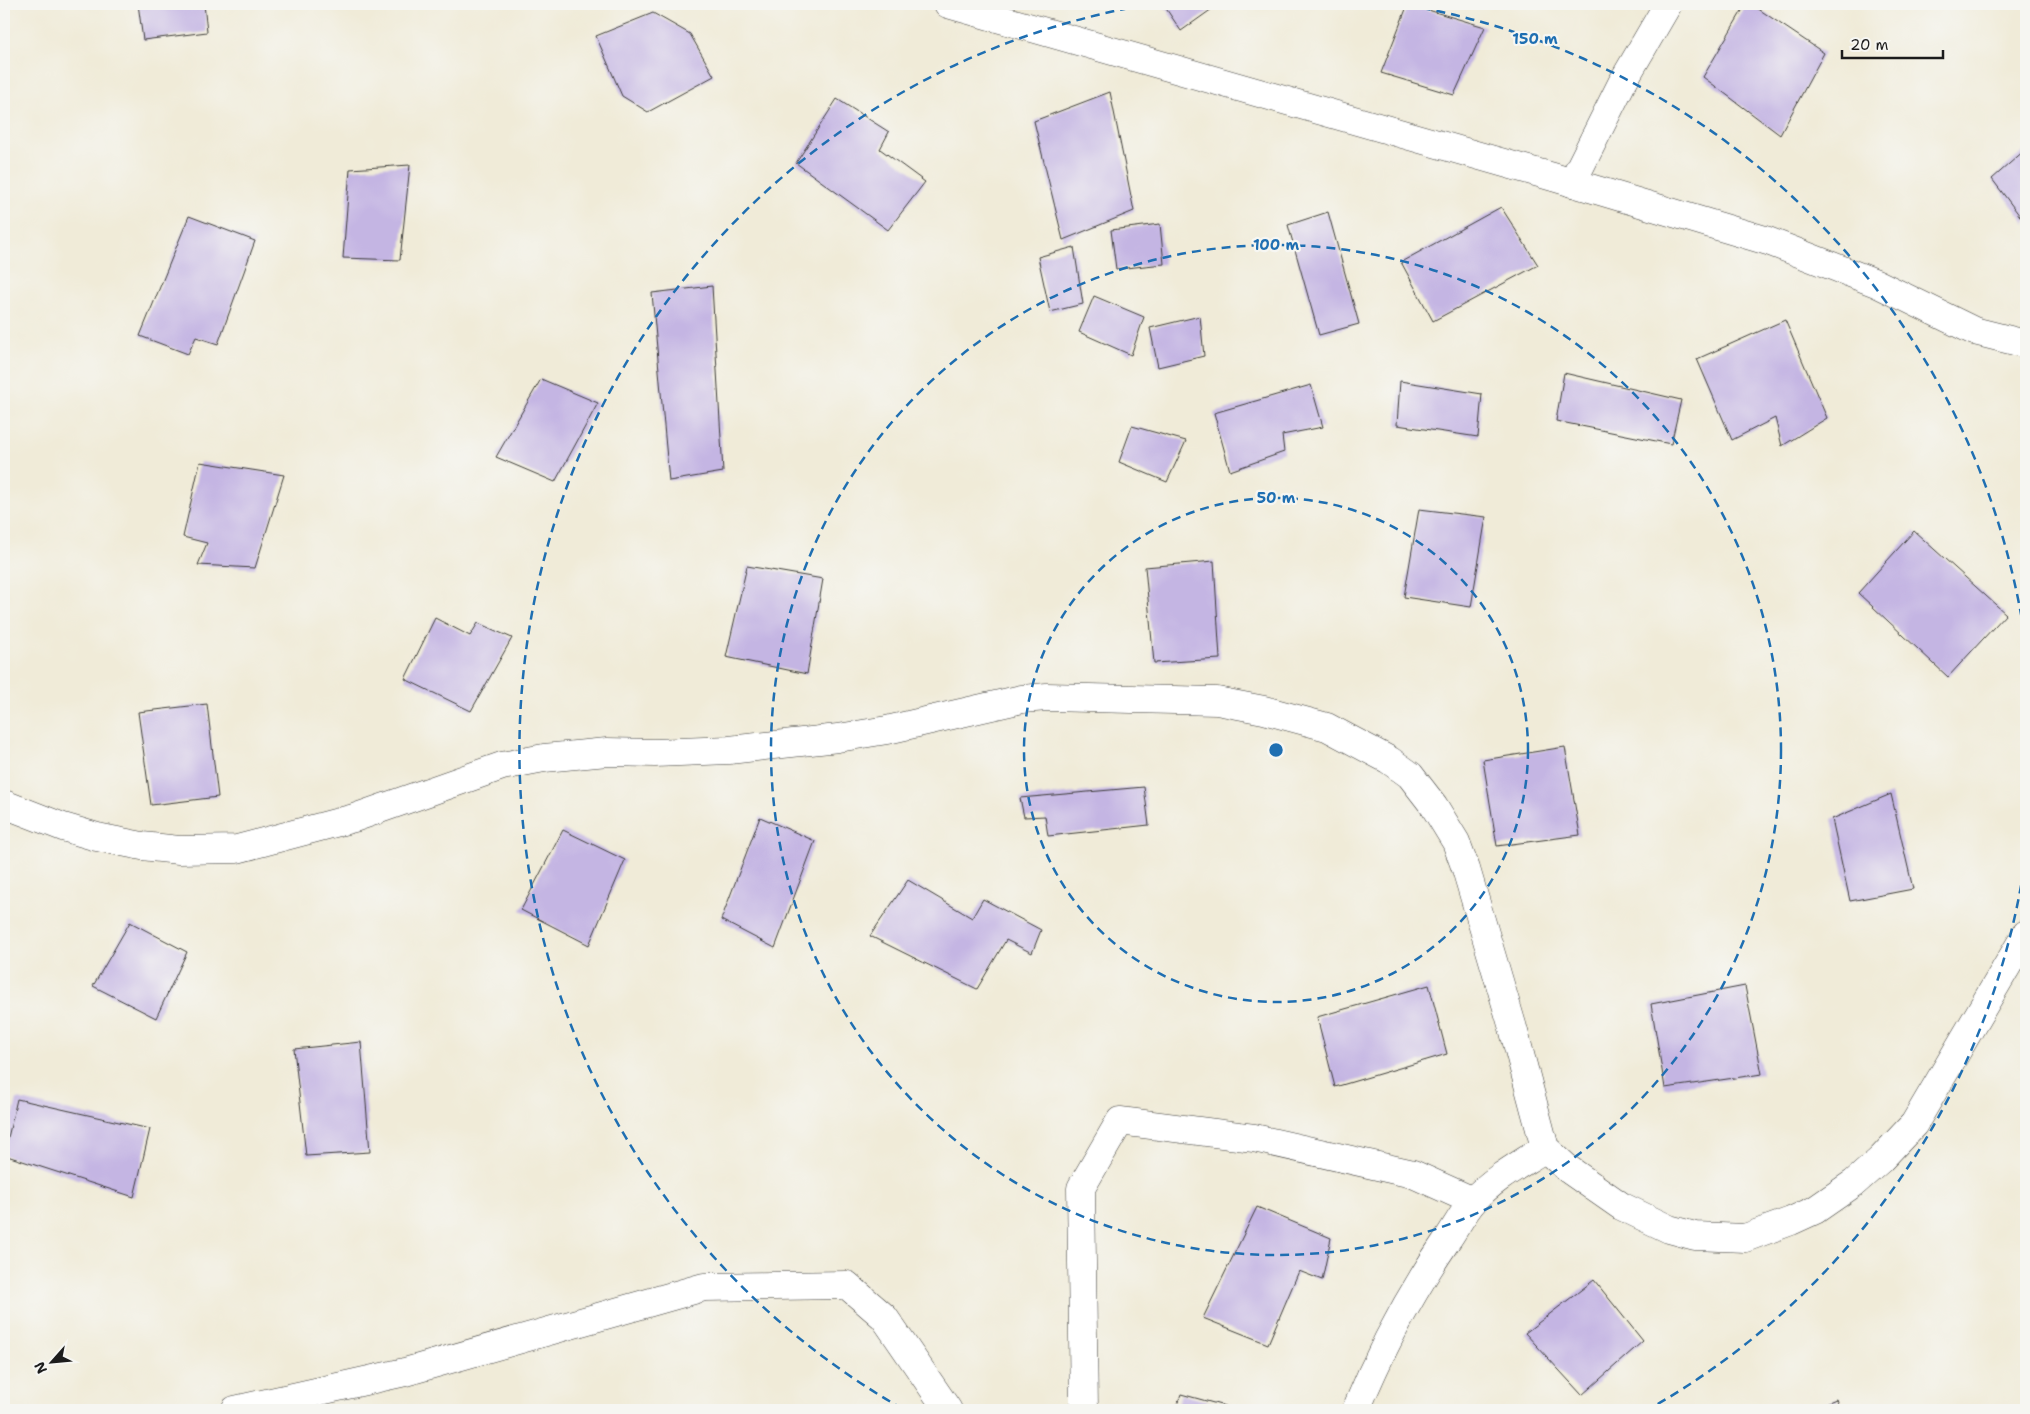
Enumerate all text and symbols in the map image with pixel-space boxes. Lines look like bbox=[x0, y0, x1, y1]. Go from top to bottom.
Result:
scale bar bbox=[1842, 28, 1944, 60]
text: 150 m bbox=[1512, 29, 1558, 49]
text: 20 m bbox=[1850, 35, 1889, 55]
text: 100 m bbox=[1253, 235, 1299, 255]
text: 50 m bbox=[1257, 488, 1296, 508]
centre of rings bbox=[1267, 741, 1285, 759]
north arrow bbox=[28, 1336, 78, 1386]
text: N bbox=[30, 1359, 51, 1377]

